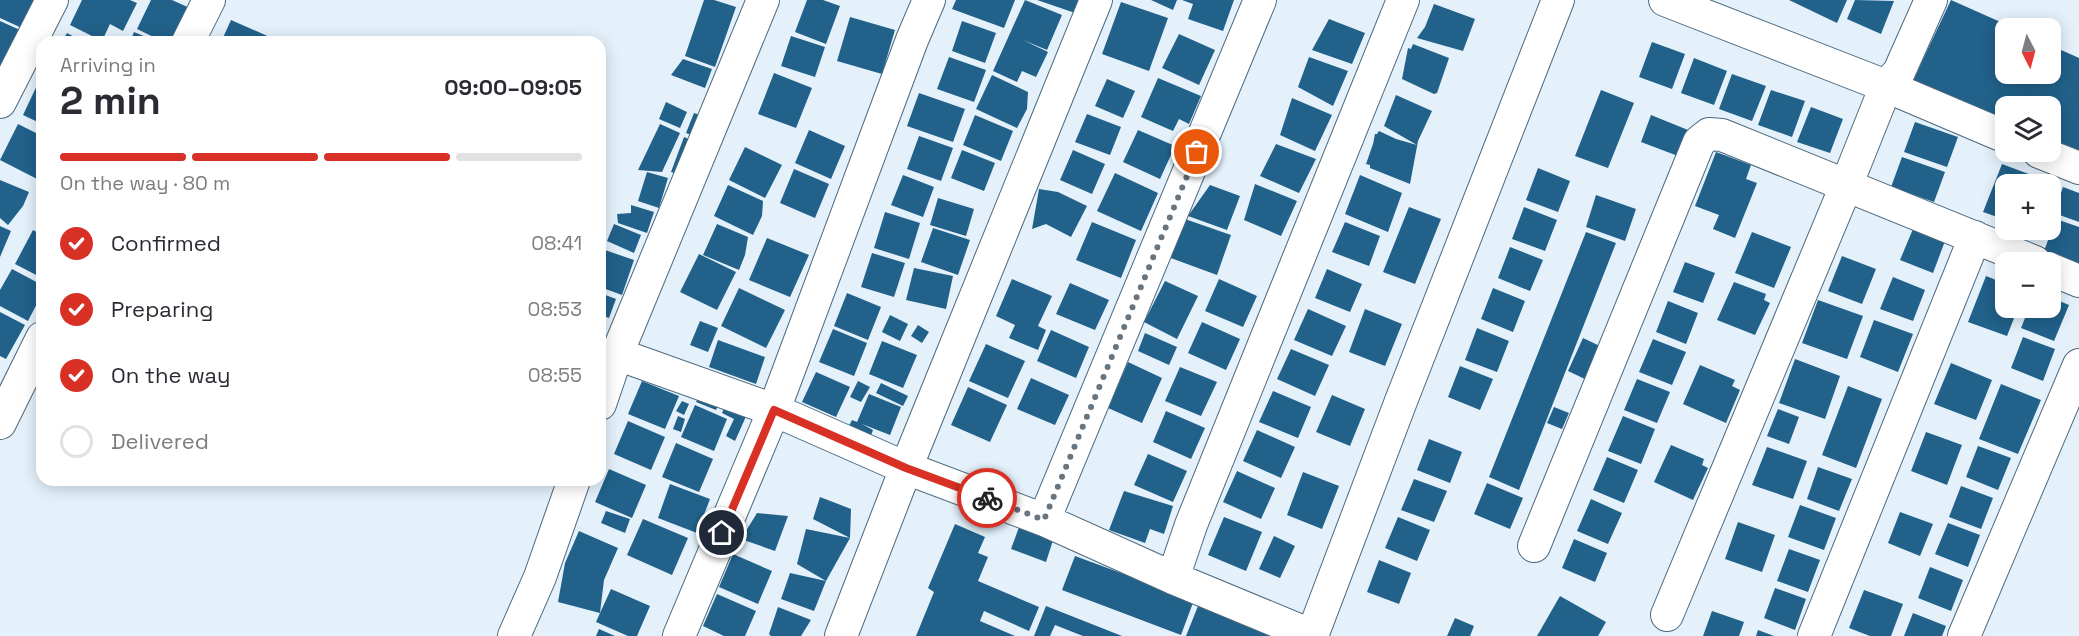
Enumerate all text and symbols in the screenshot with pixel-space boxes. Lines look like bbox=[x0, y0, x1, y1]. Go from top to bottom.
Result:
north arrow bbox=[1995, 18, 2061, 84]
map controls bbox=[1995, 18, 2061, 318]
text: Arriving in bbox=[60, 52, 156, 78]
text: 09:00–09:05 bbox=[444, 73, 582, 101]
text: 2 min bbox=[60, 76, 161, 125]
button: layers bbox=[1995, 96, 2061, 162]
pin bbox=[1171, 126, 1222, 177]
icon: bag bbox=[1180, 135, 1213, 168]
text: On the way · 80 m bbox=[60, 170, 230, 196]
button: + bbox=[1995, 174, 2061, 240]
icon: check bbox=[60, 227, 93, 260]
text: Confirmed bbox=[111, 229, 221, 257]
text: 08:41 bbox=[531, 230, 582, 256]
button: − bbox=[1995, 252, 2061, 318]
icon: check bbox=[60, 293, 93, 326]
text: Preparing bbox=[111, 295, 213, 323]
text: 08:53 bbox=[528, 296, 582, 322]
icon: check bbox=[60, 359, 93, 392]
text: On the way bbox=[111, 361, 230, 389]
text: 08:55 bbox=[528, 362, 582, 388]
text: Delivered bbox=[111, 427, 209, 455]
courier bbox=[957, 468, 1017, 528]
icon: bike bbox=[971, 482, 1004, 515]
pin bbox=[696, 507, 747, 558]
icon: home bbox=[705, 516, 738, 549]

